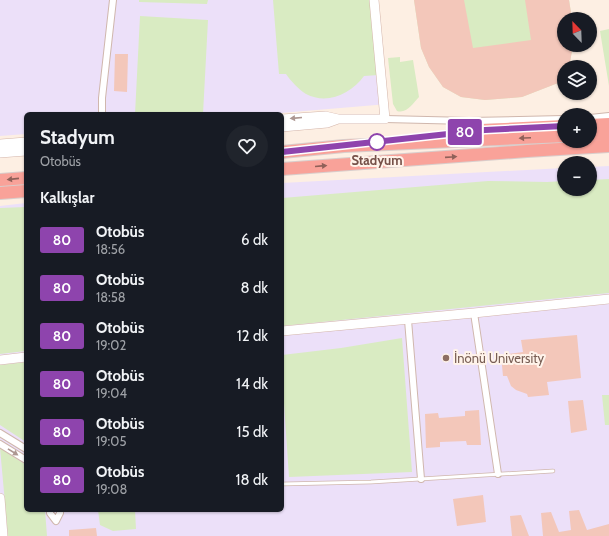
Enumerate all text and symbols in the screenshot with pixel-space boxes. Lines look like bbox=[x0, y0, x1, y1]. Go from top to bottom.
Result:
north arrow bbox=[557, 12, 597, 52]
map controls bbox=[557, 12, 597, 196]
button: layers bbox=[557, 60, 597, 100]
button: + bbox=[557, 108, 597, 148]
one-way arrow bbox=[290, 115, 302, 122]
line badge: 80 bbox=[447, 119, 483, 145]
text: 80 bbox=[456, 123, 474, 141]
button: heart bbox=[226, 125, 268, 167]
text: Stadyum bbox=[40, 126, 115, 149]
marker: Stadyum bbox=[368, 133, 386, 151]
one-way arrow bbox=[518, 135, 531, 141]
place label: Stadyum bbox=[351, 152, 403, 168]
text: Otobüs bbox=[40, 153, 81, 169]
one-way arrow bbox=[444, 153, 457, 160]
button: − bbox=[557, 156, 597, 196]
one-way arrow bbox=[315, 163, 327, 170]
one-way arrow bbox=[7, 176, 19, 182]
text: Kalkışlar bbox=[40, 189, 94, 207]
text: Otobüs bbox=[96, 223, 144, 241]
text: 80 bbox=[53, 231, 71, 249]
text: 6 dk bbox=[241, 231, 268, 249]
text: 18:56 bbox=[96, 241, 125, 257]
text: Otobüs bbox=[96, 271, 144, 289]
text: 80 bbox=[53, 279, 71, 297]
text: 8 dk bbox=[240, 279, 268, 297]
text: 18:58 bbox=[96, 289, 126, 305]
text: Otobüs bbox=[96, 319, 144, 337]
text: 80 bbox=[53, 327, 71, 345]
text: 12 dk bbox=[237, 327, 268, 345]
text: 19:02 bbox=[96, 337, 126, 353]
place label: İnönü University bbox=[454, 350, 545, 366]
marker: İnönü University bbox=[441, 353, 451, 363]
text: Otobüs bbox=[96, 367, 144, 385]
text: 80 bbox=[53, 375, 71, 393]
text: 14 dk bbox=[236, 375, 268, 393]
text: 19:04 bbox=[96, 385, 127, 401]
text: Otobüs bbox=[96, 415, 144, 433]
text: 80 bbox=[53, 423, 71, 441]
text: 15 dk bbox=[237, 423, 268, 441]
text: 19:05 bbox=[96, 433, 126, 449]
one-way arrow bbox=[8, 448, 18, 456]
text: Otobüs bbox=[96, 463, 144, 481]
text: 80 bbox=[53, 471, 71, 489]
text: 18 dk bbox=[236, 471, 268, 489]
text: 19:08 bbox=[96, 481, 127, 497]

